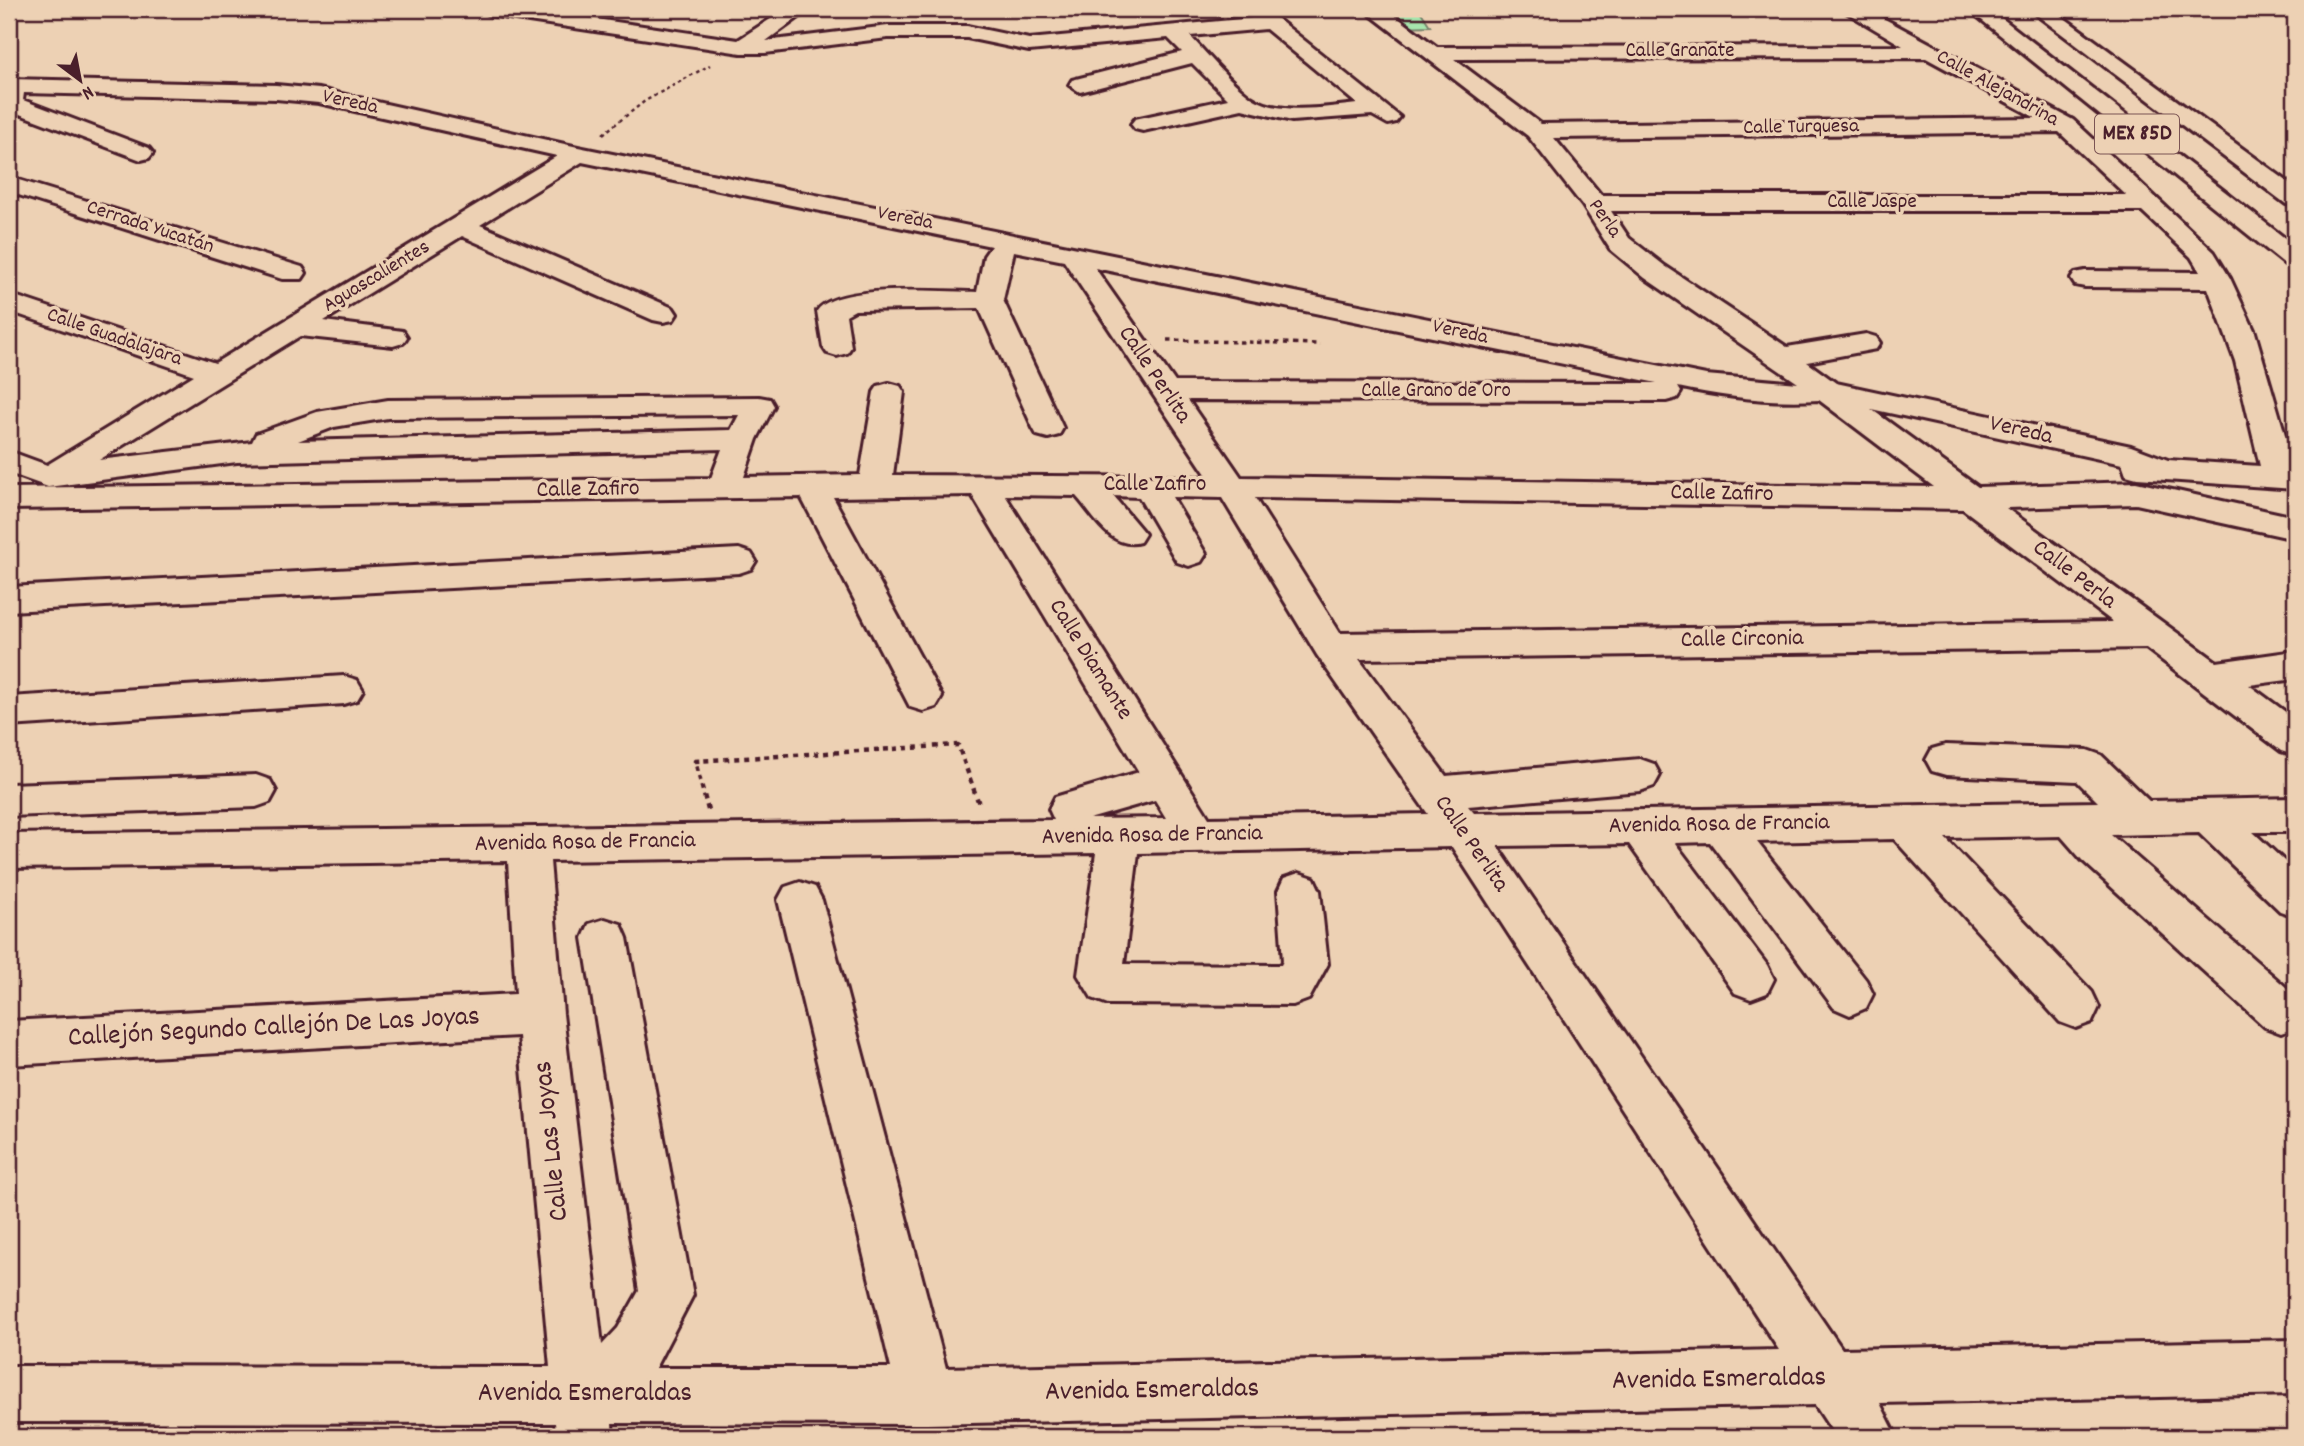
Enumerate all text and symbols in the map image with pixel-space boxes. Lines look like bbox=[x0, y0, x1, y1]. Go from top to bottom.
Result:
street label: Calle Granate bbox=[1625, 37, 1735, 67]
street label: Calle Alejandrina bbox=[1930, 43, 2065, 136]
north arrow bbox=[46, 46, 116, 116]
text: N bbox=[76, 78, 98, 105]
street label: Vereda bbox=[319, 82, 382, 124]
street label: Calle Turquesa bbox=[1743, 112, 1860, 144]
road number: MEX 85D bbox=[2095, 114, 2179, 154]
street label: Calle Jaspe bbox=[1827, 188, 1917, 218]
street label: Cerrada Yucatán bbox=[82, 193, 218, 263]
street label: Perla bbox=[1580, 193, 1629, 246]
street label: Vereda bbox=[875, 199, 937, 239]
street label: Aguascalientes bbox=[318, 233, 436, 321]
street label: Calle Guadalajara bbox=[42, 301, 187, 376]
street label: Vereda bbox=[1429, 312, 1492, 354]
street label: Calle Perlita bbox=[1109, 319, 1200, 431]
street label: Calle Grano de Oro bbox=[1361, 377, 1511, 407]
street label: Vereda bbox=[1986, 407, 2057, 455]
street label: Calle Zafiro bbox=[1103, 468, 1207, 502]
street label: Calle Zafiro bbox=[536, 472, 640, 508]
street label: Calle Zafiro bbox=[1670, 476, 1774, 512]
street label: Calle Perla bbox=[2025, 532, 2124, 618]
street label: Calle Diamante bbox=[1039, 593, 1141, 727]
street label: Calle Circonia bbox=[1680, 622, 1804, 658]
street label: Calle Perlita bbox=[1425, 789, 1517, 900]
street label: Avenida Rosa de Francia bbox=[1608, 806, 1830, 844]
street label: Avenida Rosa de Francia bbox=[1041, 817, 1263, 855]
street label: Avenida Rosa de Francia bbox=[474, 824, 696, 862]
street label: Callejón Segundo Callejón De Las Joyas bbox=[67, 998, 481, 1060]
street label: Calle Las Joyas bbox=[525, 1059, 581, 1223]
street label: Avenida Esmeraldas bbox=[1612, 1359, 1826, 1403]
street label: Avenida Esmeraldas bbox=[1045, 1370, 1259, 1414]
street label: Avenida Esmeraldas bbox=[478, 1375, 692, 1415]

